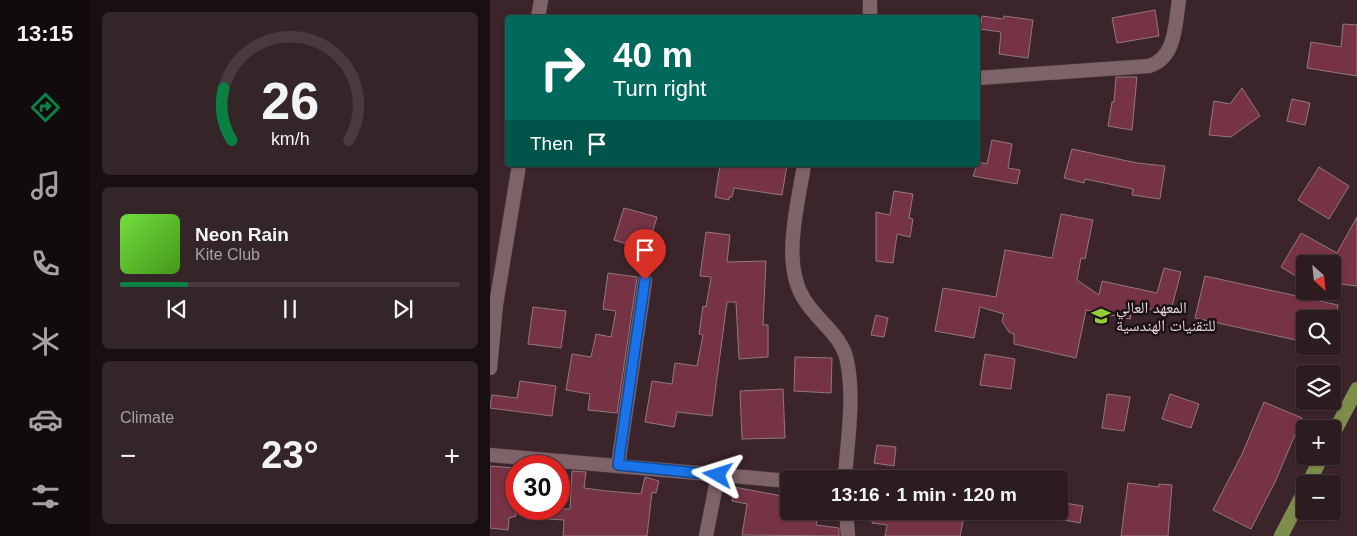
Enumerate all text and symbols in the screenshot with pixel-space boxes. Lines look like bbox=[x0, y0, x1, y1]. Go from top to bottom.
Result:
text: 13:15 bbox=[17, 21, 73, 46]
icon: right bbox=[530, 35, 595, 100]
text: 40 m bbox=[613, 35, 693, 74]
text: 26 bbox=[261, 72, 319, 130]
text: Turn right bbox=[613, 76, 706, 101]
icon: directions bbox=[28, 90, 63, 125]
text: km/h bbox=[271, 129, 309, 149]
icon: arrive bbox=[583, 130, 611, 158]
text: Then bbox=[530, 133, 573, 154]
icon: music bbox=[28, 168, 63, 203]
text: Neon Rain bbox=[195, 224, 289, 245]
pin bbox=[624, 229, 666, 280]
icon: arrive bbox=[631, 236, 659, 264]
icon: phone bbox=[28, 246, 63, 281]
text: Kite Club bbox=[195, 246, 260, 263]
north arrow bbox=[1296, 255, 1341, 300]
map controls bbox=[1296, 255, 1341, 520]
icon: previous bbox=[163, 295, 191, 323]
icon: pause bbox=[276, 295, 304, 323]
icon: next bbox=[389, 295, 417, 323]
place label: المعهد العالي للتقنيات الهندسية bbox=[1116, 299, 1216, 335]
school or university icon: المعهد العالي للتقنيات الهندسية bbox=[1090, 305, 1112, 327]
button: search bbox=[1296, 310, 1341, 355]
icon: climate bbox=[28, 324, 63, 359]
button: layers bbox=[1296, 365, 1341, 410]
icon: car bbox=[28, 402, 63, 437]
text: Climate bbox=[120, 409, 174, 426]
button: + bbox=[1296, 420, 1341, 465]
text: 23° bbox=[261, 434, 319, 476]
text: − bbox=[120, 440, 136, 471]
text: + bbox=[444, 440, 460, 471]
position arrow bbox=[691, 448, 743, 500]
speed limit sign: 30 bbox=[505, 455, 570, 520]
button: − bbox=[1296, 475, 1341, 520]
icon: filters bbox=[28, 479, 63, 514]
text: 13:16 · 1 min · 120 m bbox=[831, 484, 1017, 505]

